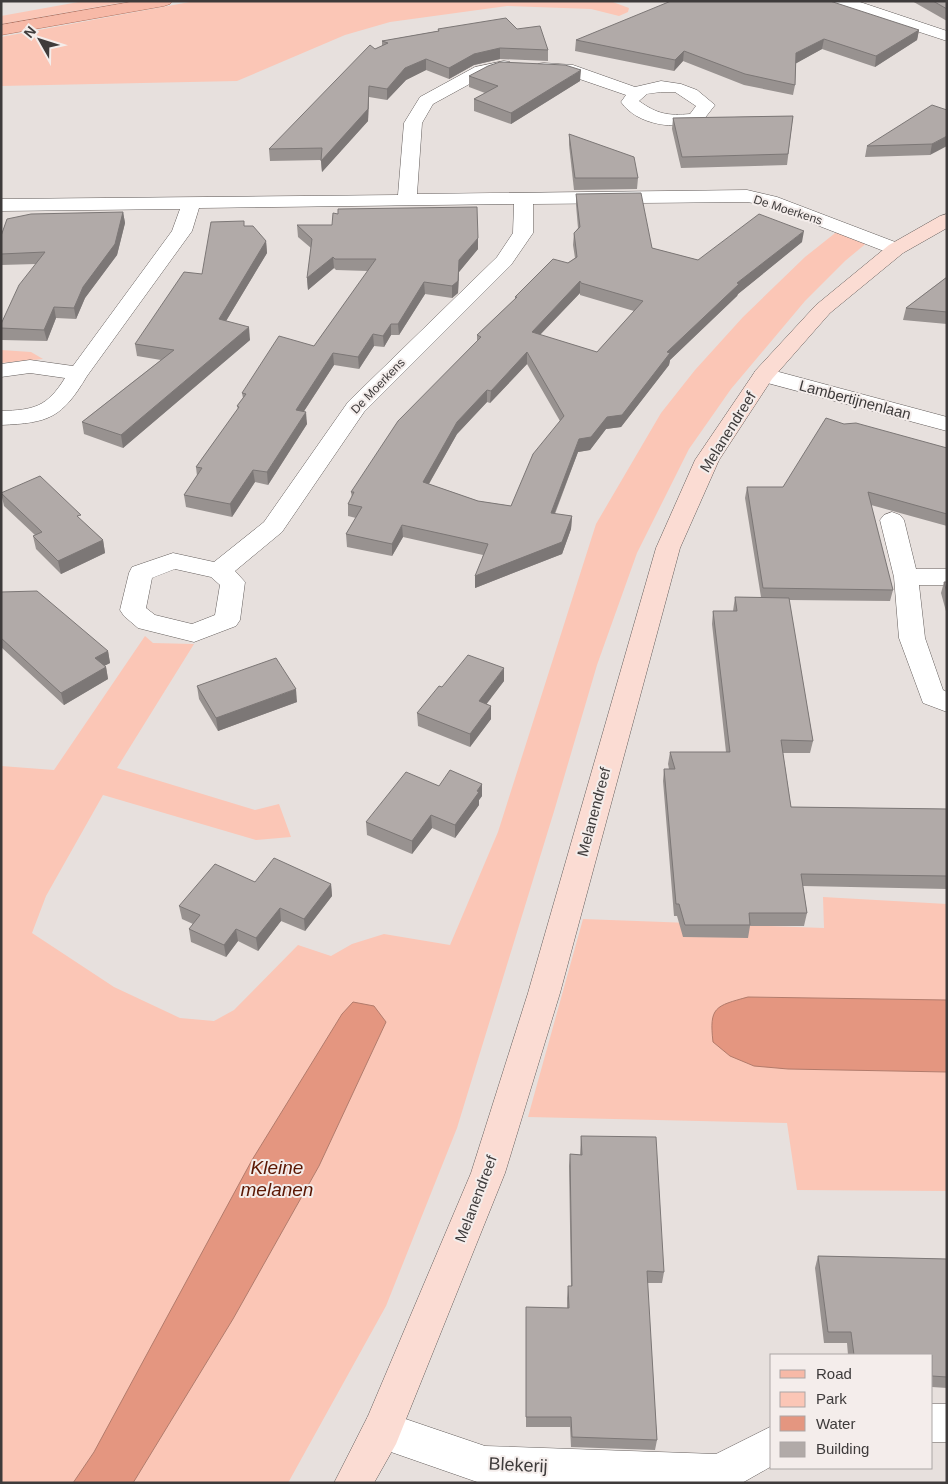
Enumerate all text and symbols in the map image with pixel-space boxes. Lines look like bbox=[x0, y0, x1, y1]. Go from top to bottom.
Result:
north arrow bbox=[15, 15, 65, 65]
text: N bbox=[20, 23, 39, 41]
street label: De Moerkens bbox=[752, 192, 824, 228]
street label: De Moerkens bbox=[348, 355, 408, 417]
street label: Lambertijnenlaan bbox=[797, 376, 913, 423]
street label: Melanendreef bbox=[696, 388, 760, 475]
street label: Melanendreef bbox=[573, 765, 614, 858]
street label: Melanendreef bbox=[451, 1152, 500, 1245]
water label: Kleine melanen bbox=[241, 1157, 313, 1200]
legend bbox=[770, 1354, 933, 1469]
text: Road bbox=[816, 1365, 852, 1382]
text: Park bbox=[816, 1390, 847, 1407]
text: Water bbox=[816, 1415, 855, 1432]
text: Building bbox=[816, 1440, 869, 1457]
street label: Blekerij bbox=[488, 1453, 548, 1477]

